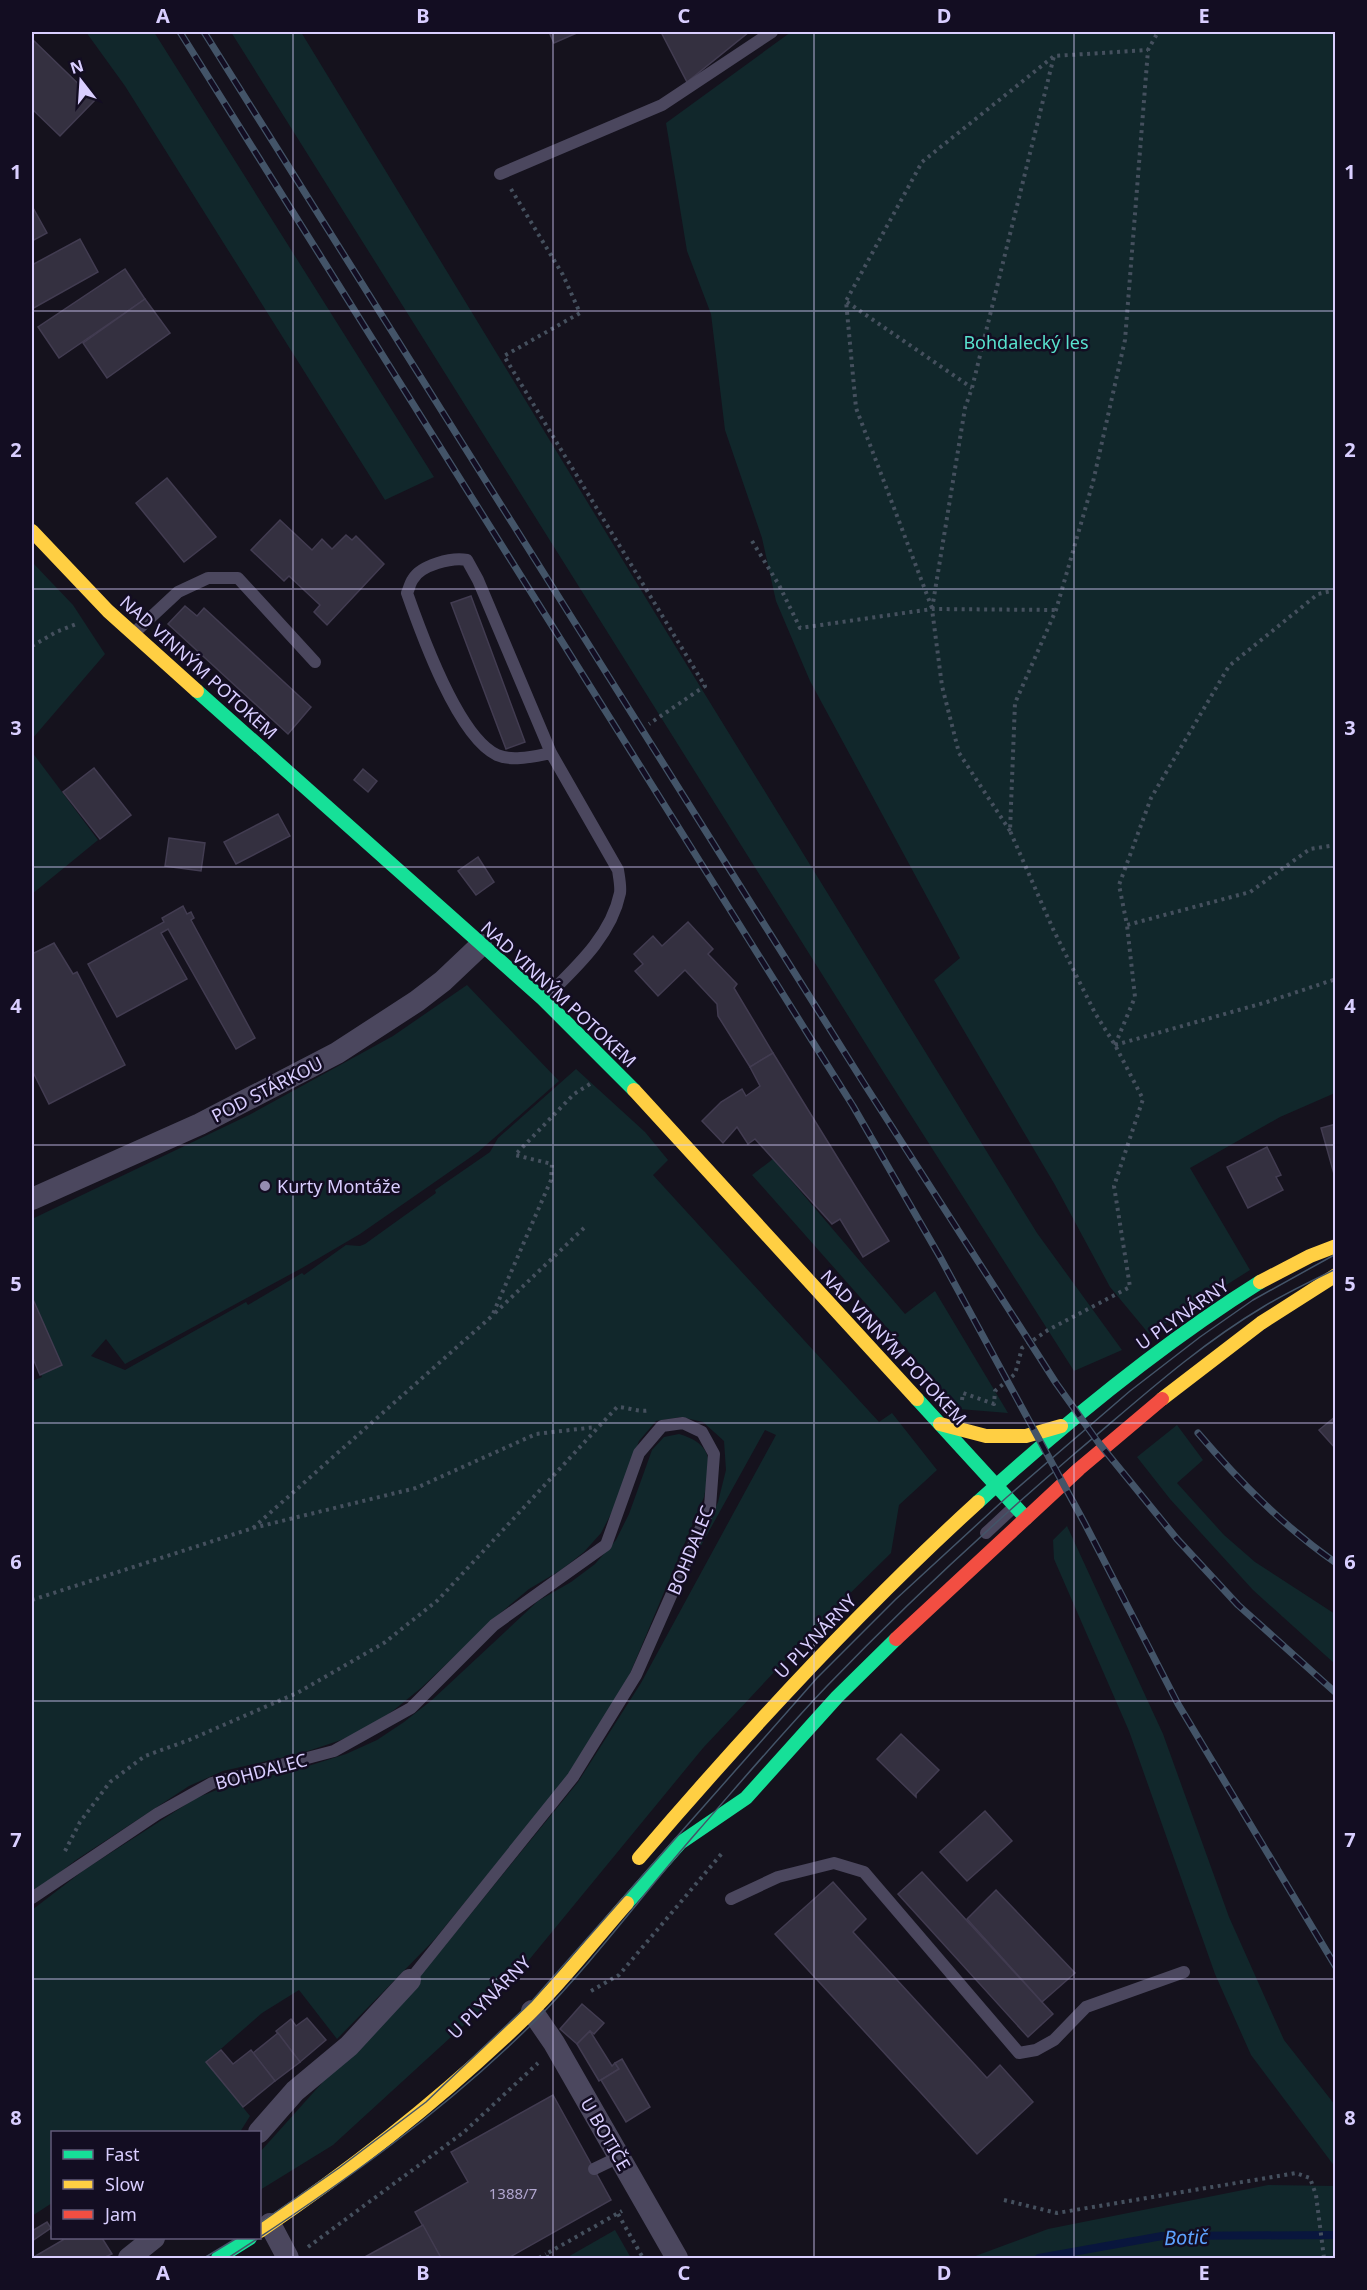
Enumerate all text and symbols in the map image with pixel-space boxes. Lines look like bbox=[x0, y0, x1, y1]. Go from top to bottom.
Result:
text: A bbox=[156, 2, 170, 29]
text: B bbox=[416, 2, 430, 29]
text: C bbox=[678, 2, 691, 29]
text: D bbox=[937, 2, 951, 29]
text: E bbox=[1198, 2, 1210, 29]
north arrow bbox=[51, 51, 111, 111]
text: N bbox=[67, 54, 86, 79]
text: 1 bbox=[10, 158, 22, 185]
text: 1 bbox=[1344, 158, 1356, 185]
park label: Bohdalecký les bbox=[963, 330, 1089, 354]
text: 2 bbox=[10, 436, 22, 463]
text: 2 bbox=[1344, 436, 1356, 463]
street label: NAD VINNÝM POTOKEM bbox=[115, 590, 283, 744]
text: 3 bbox=[10, 714, 22, 741]
text: 3 bbox=[1344, 714, 1356, 741]
street label: NAD VINNÝM POTOKEM bbox=[476, 916, 642, 1072]
text: 4 bbox=[10, 992, 22, 1019]
text: 4 bbox=[1344, 992, 1356, 1019]
street label: POD STÁRKOU bbox=[207, 1051, 327, 1127]
place label: Kurty Montáže bbox=[277, 1174, 401, 1198]
marker: Kurty Montáže bbox=[258, 1179, 272, 1193]
street label: NAD VINNÝM POTOKEM bbox=[816, 1264, 972, 1430]
text: 5 bbox=[10, 1270, 22, 1297]
text: 5 bbox=[1344, 1270, 1356, 1297]
street label: U PLYNÁRNY bbox=[1131, 1273, 1234, 1355]
street label: BOHDALEC bbox=[661, 1502, 719, 1598]
text: 6 bbox=[10, 1548, 22, 1575]
text: 6 bbox=[1344, 1548, 1356, 1575]
street label: U PLYNÁRNY bbox=[769, 1588, 862, 1683]
street label: BOHDALEC bbox=[212, 1747, 310, 1795]
text: 7 bbox=[10, 1826, 22, 1853]
text: 7 bbox=[1344, 1826, 1356, 1853]
street label: U PLYNÁRNY bbox=[442, 1950, 536, 2044]
street label: U BOTIČE bbox=[575, 2093, 637, 2175]
text: 8 bbox=[10, 2104, 22, 2131]
text: 8 bbox=[1344, 2104, 1356, 2131]
legend bbox=[51, 2131, 261, 2239]
text: Fast bbox=[105, 2142, 140, 2166]
text: Slow bbox=[105, 2172, 144, 2196]
house number: 1388/7 bbox=[489, 2183, 537, 2203]
text: Jam bbox=[103, 2202, 137, 2226]
water label: Botič bbox=[1163, 2223, 1210, 2251]
text: A bbox=[156, 2259, 170, 2286]
text: B bbox=[416, 2259, 430, 2286]
text: C bbox=[678, 2259, 691, 2286]
text: D bbox=[937, 2259, 951, 2286]
text: E bbox=[1198, 2259, 1210, 2286]

